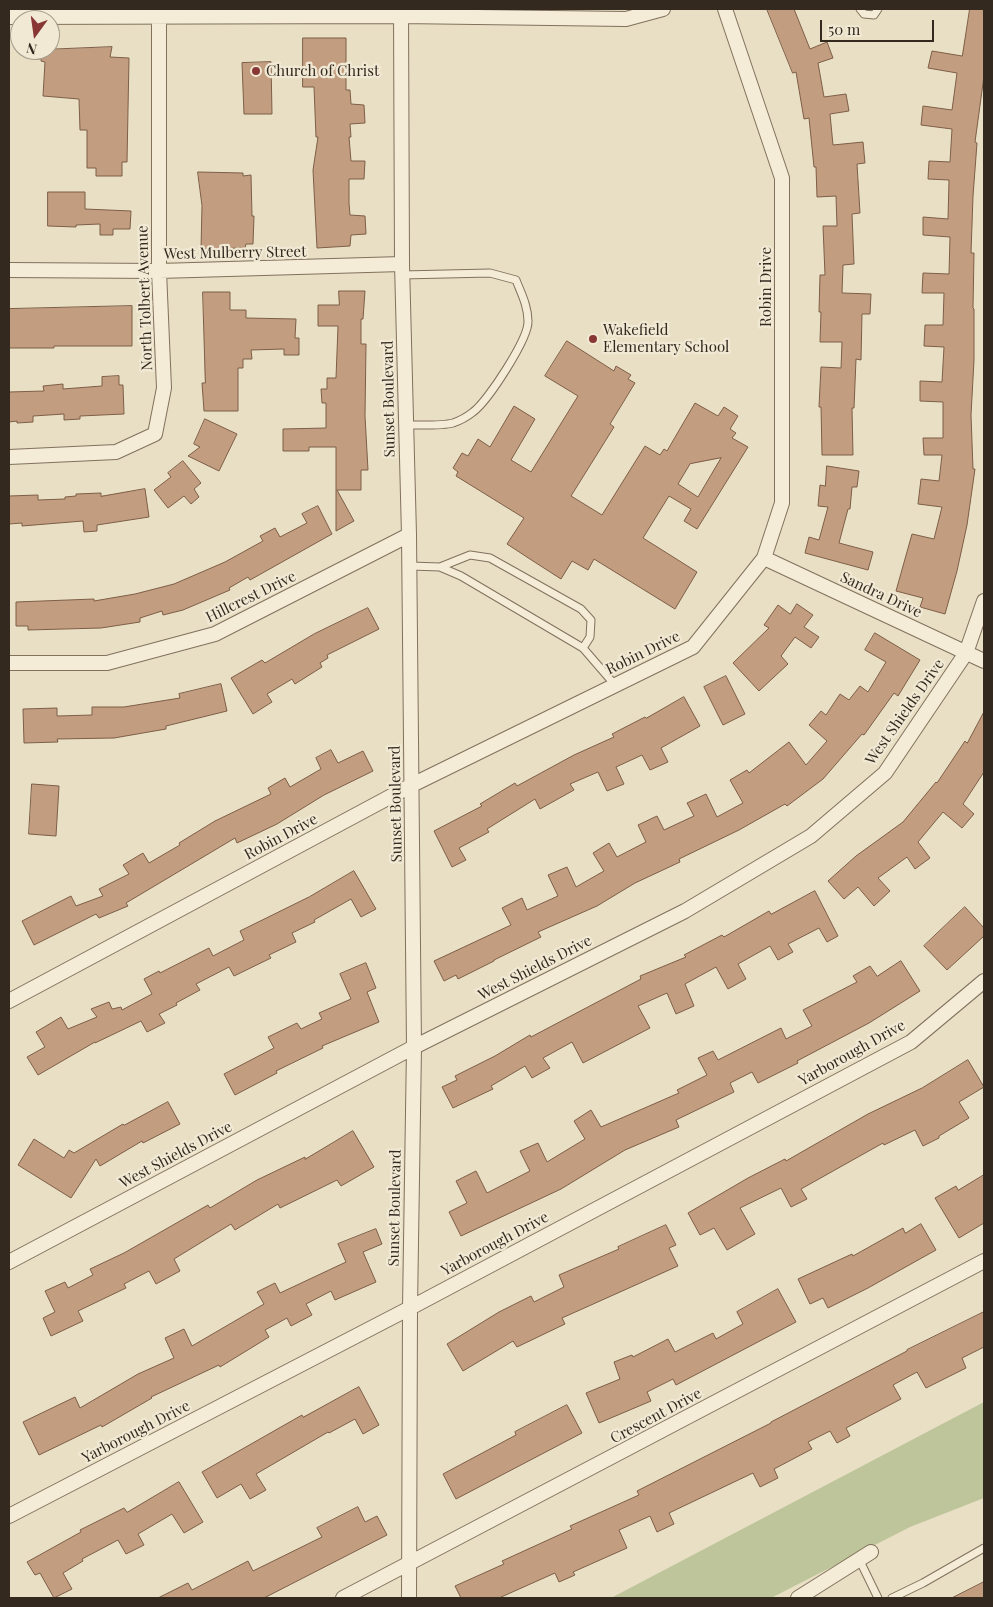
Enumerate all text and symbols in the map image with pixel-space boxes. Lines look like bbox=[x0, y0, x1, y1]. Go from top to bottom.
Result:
north arrow bbox=[10, 10, 60, 60]
scale bar bbox=[823, 10, 937, 42]
text: 50 m bbox=[828, 19, 860, 39]
text: N bbox=[24, 39, 39, 60]
place label: Church of Christ bbox=[266, 62, 379, 80]
marker: Church of Christ bbox=[250, 65, 262, 77]
street label: North Tolbert Avenue bbox=[133, 225, 157, 371]
street label: West Mulberry Street bbox=[163, 243, 307, 263]
street label: Robin Drive bbox=[757, 247, 775, 327]
place label: Wakefield Elementary School bbox=[603, 321, 729, 356]
marker: Wakefield Elementary School bbox=[587, 333, 599, 345]
street label: Sunset Boulevard bbox=[379, 340, 399, 458]
street label: Hillcrest Drive bbox=[203, 567, 299, 627]
street label: Sandra Drive bbox=[837, 568, 925, 622]
street label: Robin Drive bbox=[603, 627, 683, 679]
street label: West Shields Drive bbox=[862, 656, 948, 768]
street label: Sunset Boulevard bbox=[386, 745, 406, 863]
street label: Robin Drive bbox=[241, 810, 321, 864]
street label: West Shields Drive bbox=[475, 932, 595, 1004]
street label: Yarborough Drive bbox=[796, 1016, 908, 1090]
street label: West Shields Drive bbox=[117, 1118, 235, 1192]
street label: Sunset Boulevard bbox=[385, 1149, 405, 1267]
street label: Yarborough Drive bbox=[438, 1208, 552, 1280]
street label: Crescent Drive bbox=[607, 1384, 705, 1448]
street label: Yarborough Drive bbox=[79, 1397, 193, 1467]

